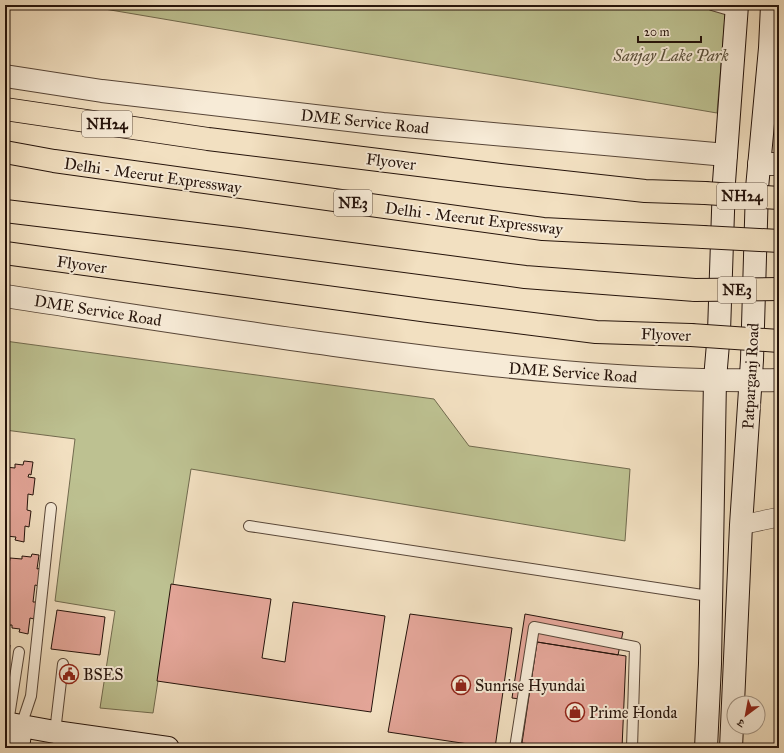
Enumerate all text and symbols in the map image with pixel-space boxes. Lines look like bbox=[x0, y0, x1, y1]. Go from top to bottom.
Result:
scale bar bbox=[638, 18, 701, 44]
text: 20 m bbox=[644, 25, 670, 39]
park label: Sanjay Lake Park bbox=[612, 46, 729, 66]
street label: DME Service Road bbox=[300, 105, 430, 138]
road number: NH24 bbox=[82, 111, 132, 137]
street label: Flyover bbox=[365, 149, 417, 174]
street label: Delhi - Meerut Expressway bbox=[63, 154, 243, 197]
road number: NH24 bbox=[717, 183, 767, 209]
road number: NE3 bbox=[334, 190, 372, 216]
street label: Delhi - Meerut Expressway bbox=[384, 198, 564, 239]
street label: Flyover bbox=[56, 252, 108, 277]
road number: NE3 bbox=[718, 277, 756, 303]
street label: DME Service Road bbox=[33, 291, 163, 330]
street label: Patparganj Road bbox=[738, 322, 764, 430]
street label: Flyover bbox=[641, 324, 691, 345]
street label: DME Service Road bbox=[508, 359, 638, 386]
public building icon: BSES bbox=[58, 663, 80, 685]
place label: BSES bbox=[83, 665, 123, 684]
shop icon: Sunrise Hyundai bbox=[450, 674, 472, 696]
place label: Sunrise Hyundai bbox=[475, 676, 586, 695]
north arrow bbox=[726, 695, 766, 735]
shop icon: Prime Honda bbox=[564, 701, 586, 723]
place label: Prime Honda bbox=[589, 703, 677, 722]
text: उ bbox=[734, 715, 748, 731]

